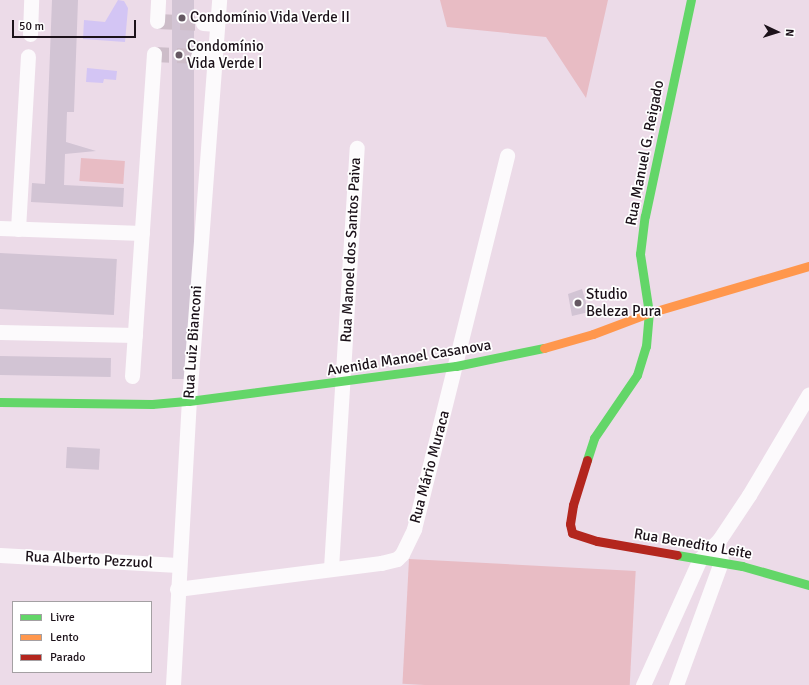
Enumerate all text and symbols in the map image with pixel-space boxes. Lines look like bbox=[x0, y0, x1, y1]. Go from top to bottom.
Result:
place label: Condomínio Vida Verde II bbox=[190, 9, 350, 27]
scale bar bbox=[14, 12, 138, 38]
north arrow bbox=[757, 12, 797, 52]
marker: Condomínio Vida Verde II bbox=[177, 13, 187, 23]
text: 50 m bbox=[19, 19, 44, 34]
text: N bbox=[783, 29, 796, 37]
place label: Condomínio Vida Verde I bbox=[187, 37, 264, 72]
marker: Condomínio Vida Verde I bbox=[174, 50, 184, 60]
street label: Rua Manuel G. Reigado bbox=[622, 79, 668, 227]
street label: Rua Manoel dos Santos Paiva bbox=[337, 157, 365, 343]
street label: Rua Luiz Bianconi bbox=[180, 285, 206, 399]
place label: Studio Beleza Pura bbox=[586, 285, 661, 320]
marker: Studio Beleza Pura bbox=[573, 298, 583, 308]
street label: Avenida Manoel Casanova bbox=[326, 336, 492, 380]
street label: Rua Mário Muraca bbox=[406, 408, 454, 526]
street label: Rua Benedito Leite bbox=[632, 525, 754, 563]
street label: Rua Alberto Pezzuol bbox=[25, 548, 153, 572]
legend bbox=[12, 601, 152, 673]
text: Livre bbox=[50, 610, 75, 625]
text: Lento bbox=[50, 630, 79, 645]
text: Parado bbox=[50, 650, 86, 665]

